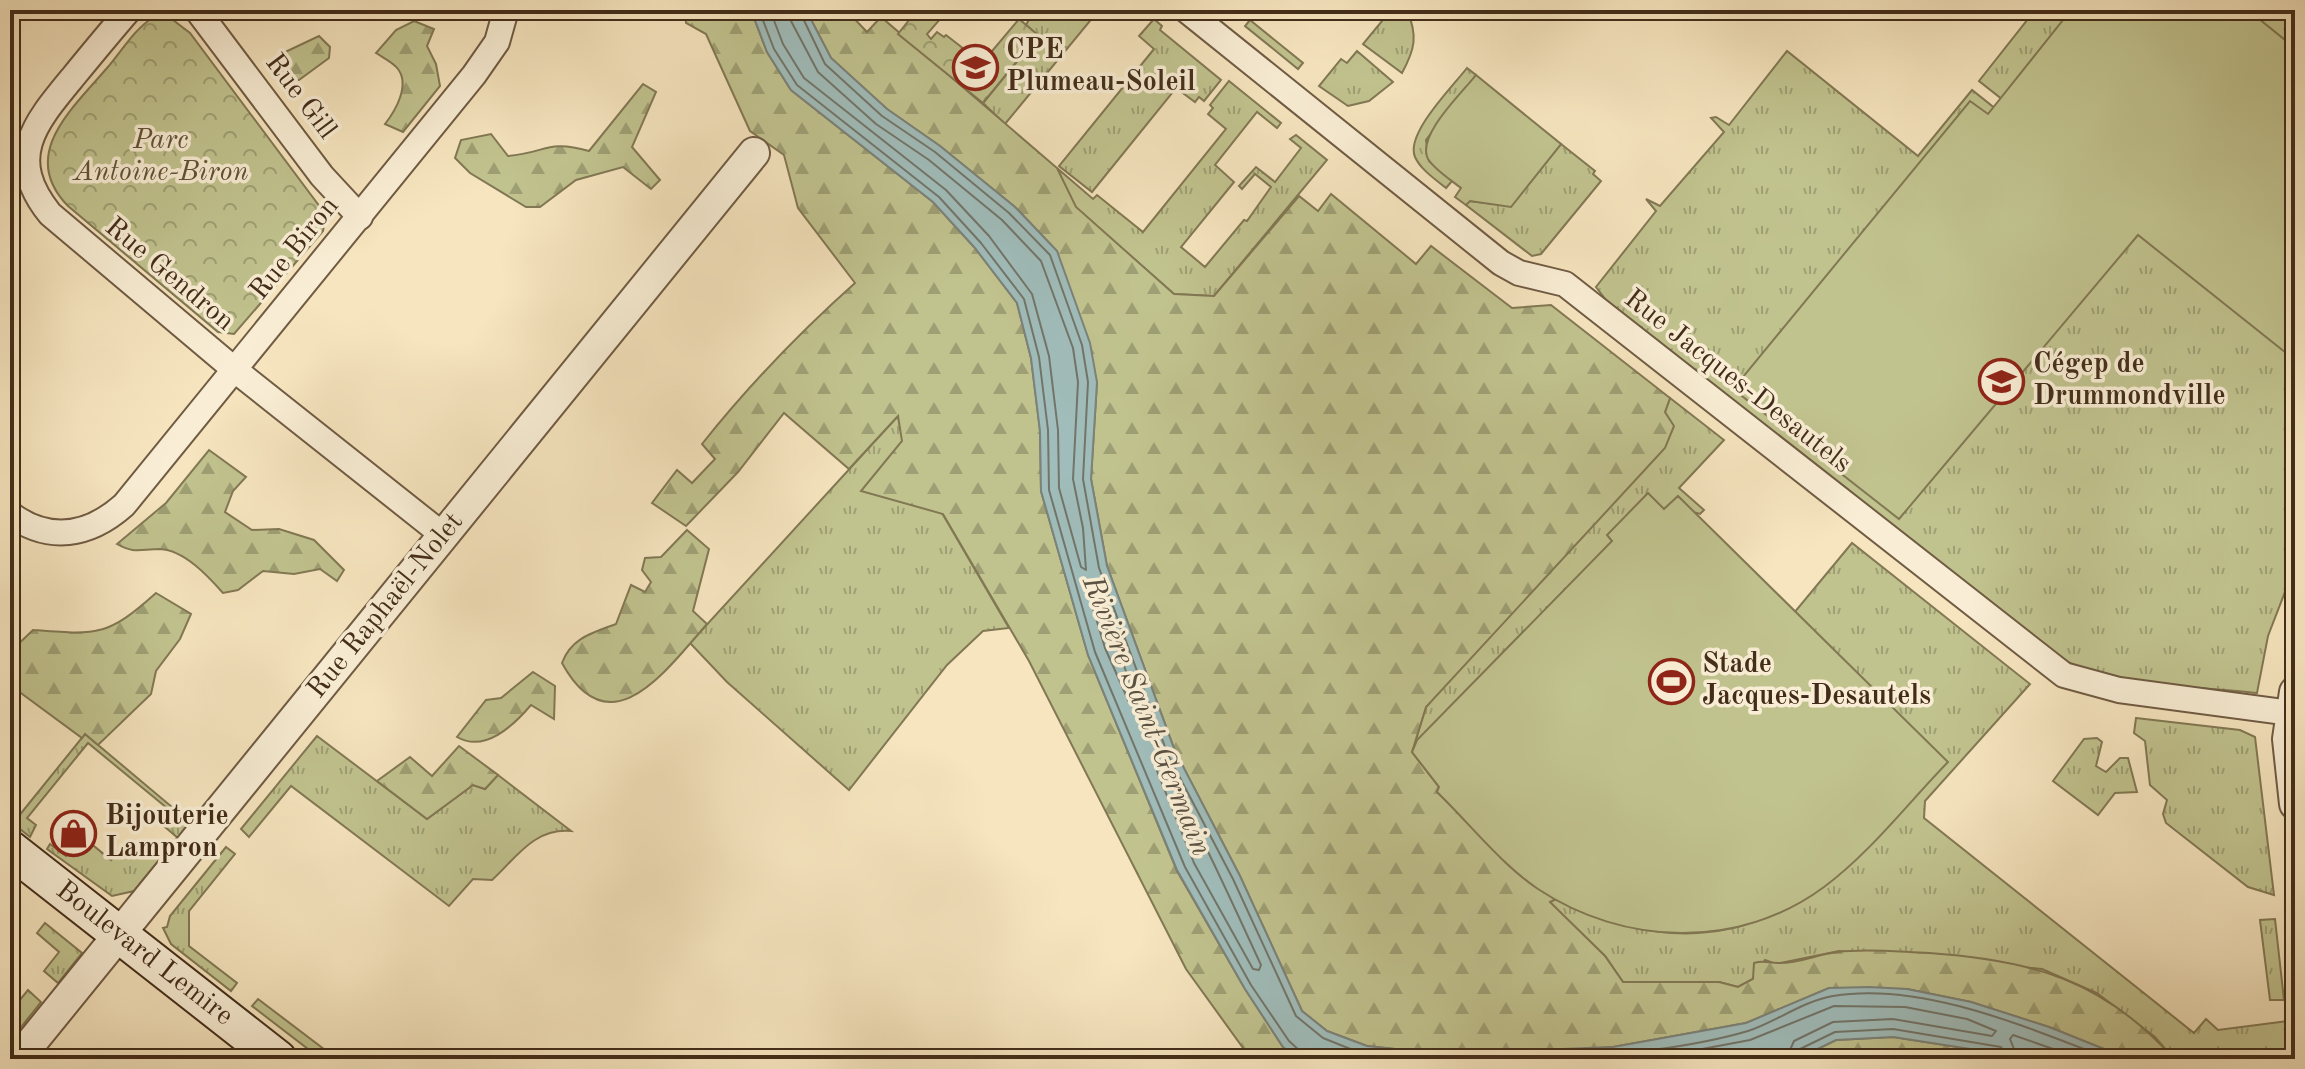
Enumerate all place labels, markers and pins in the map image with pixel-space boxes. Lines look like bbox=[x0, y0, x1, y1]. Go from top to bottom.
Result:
place label: CPE Plumeau-Soleil bbox=[1006, 37, 1196, 97]
school or university icon: CPE Plumeau-Soleil bbox=[951, 43, 999, 91]
place label: Cégep de Drummondville bbox=[2033, 351, 2226, 411]
school or university icon: Cégep de Drummondville bbox=[1978, 357, 2026, 405]
place label: Stade Jacques-Desautels bbox=[1702, 651, 1931, 711]
sports icon: Stade Jacques-Desautels bbox=[1647, 657, 1695, 705]
place label: Bijouterie Lampron bbox=[105, 803, 229, 863]
shop icon: Bijouterie Lampron bbox=[50, 809, 98, 857]

